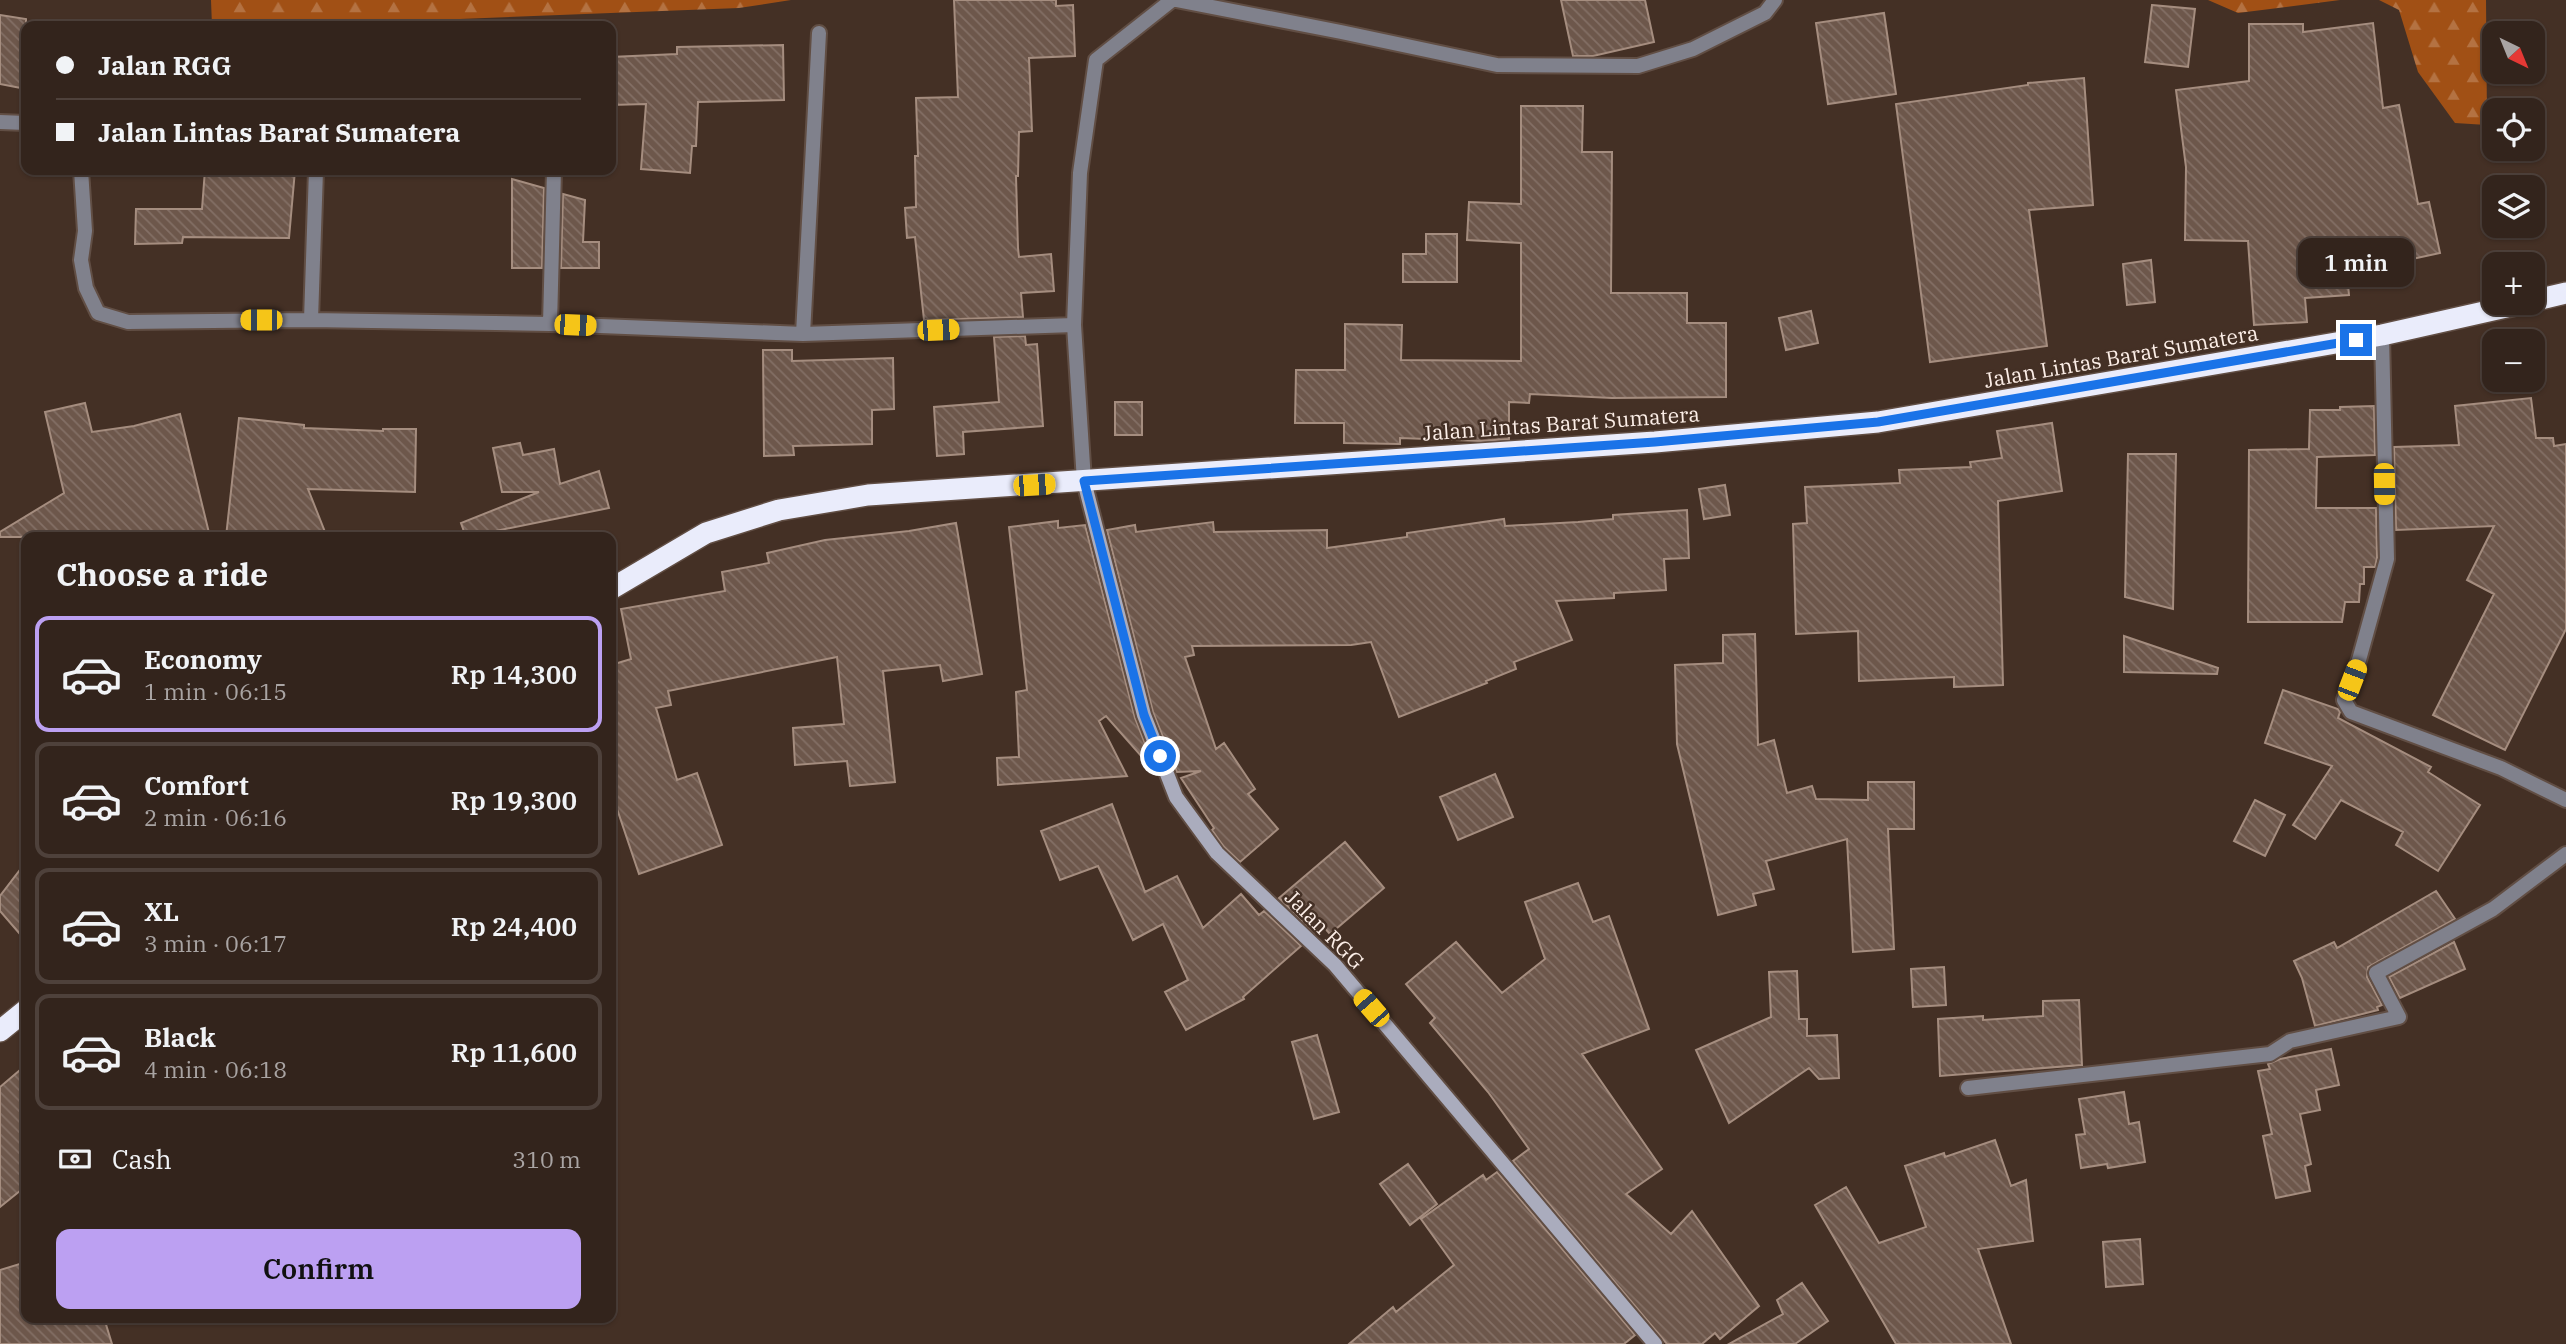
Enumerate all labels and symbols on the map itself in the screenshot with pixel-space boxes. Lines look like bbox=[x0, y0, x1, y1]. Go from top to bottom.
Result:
north arrow bbox=[2482, 21, 2544, 84]
callout: 1 min bbox=[2298, 238, 2414, 288]
car bbox=[241, 310, 283, 331]
car bbox=[554, 314, 597, 336]
street label: Jalan Lintas Barat Sumatera bbox=[1982, 318, 2260, 394]
car bbox=[917, 319, 960, 341]
route end bbox=[2340, 324, 2372, 356]
street label: Jalan Lintas Barat Sumatera bbox=[1421, 399, 1701, 447]
car bbox=[2374, 463, 2395, 505]
car bbox=[1013, 473, 1056, 497]
car bbox=[2335, 657, 2370, 703]
route start bbox=[1144, 740, 1176, 772]
street label: Jalan RGG bbox=[1279, 883, 1371, 975]
car bbox=[1350, 985, 1393, 1031]

